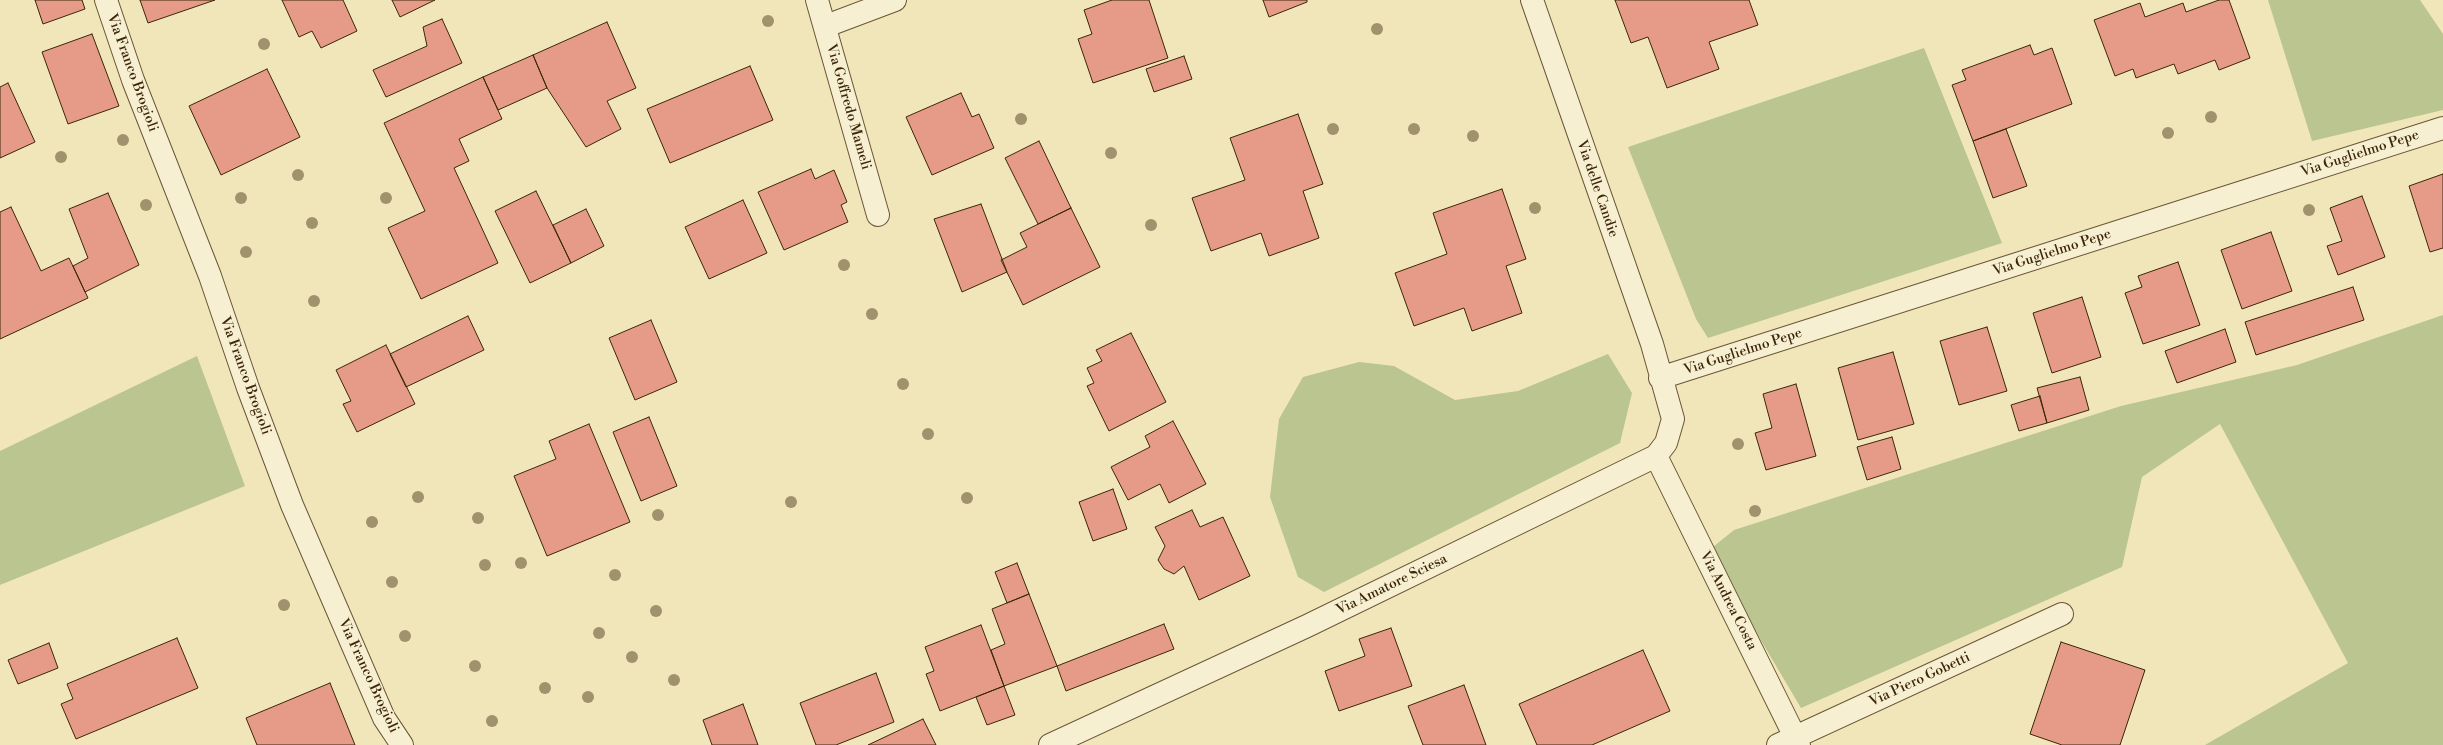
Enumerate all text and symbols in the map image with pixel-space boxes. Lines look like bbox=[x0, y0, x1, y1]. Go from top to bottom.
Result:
street label: Via Franco Brogioli bbox=[103, 12, 161, 134]
street label: Via Goffredo Mameli bbox=[822, 42, 874, 172]
street label: Via Guglielmo Pepe bbox=[2299, 127, 2421, 181]
street label: Via delle Candie bbox=[1572, 138, 1622, 240]
street label: Via Guglielmo Pepe bbox=[1991, 226, 2113, 280]
street label: Via Franco Brogioli bbox=[216, 315, 274, 437]
street label: Via Guglielmo Pepe bbox=[1682, 325, 1804, 379]
street label: Via Andrea Costa bbox=[1696, 549, 1760, 653]
street label: Via Amatore Sciesa bbox=[1334, 551, 1450, 619]
street label: Via Franco Brogioli bbox=[334, 616, 402, 736]
street label: Via Piero Gobetti bbox=[1867, 649, 1973, 711]

